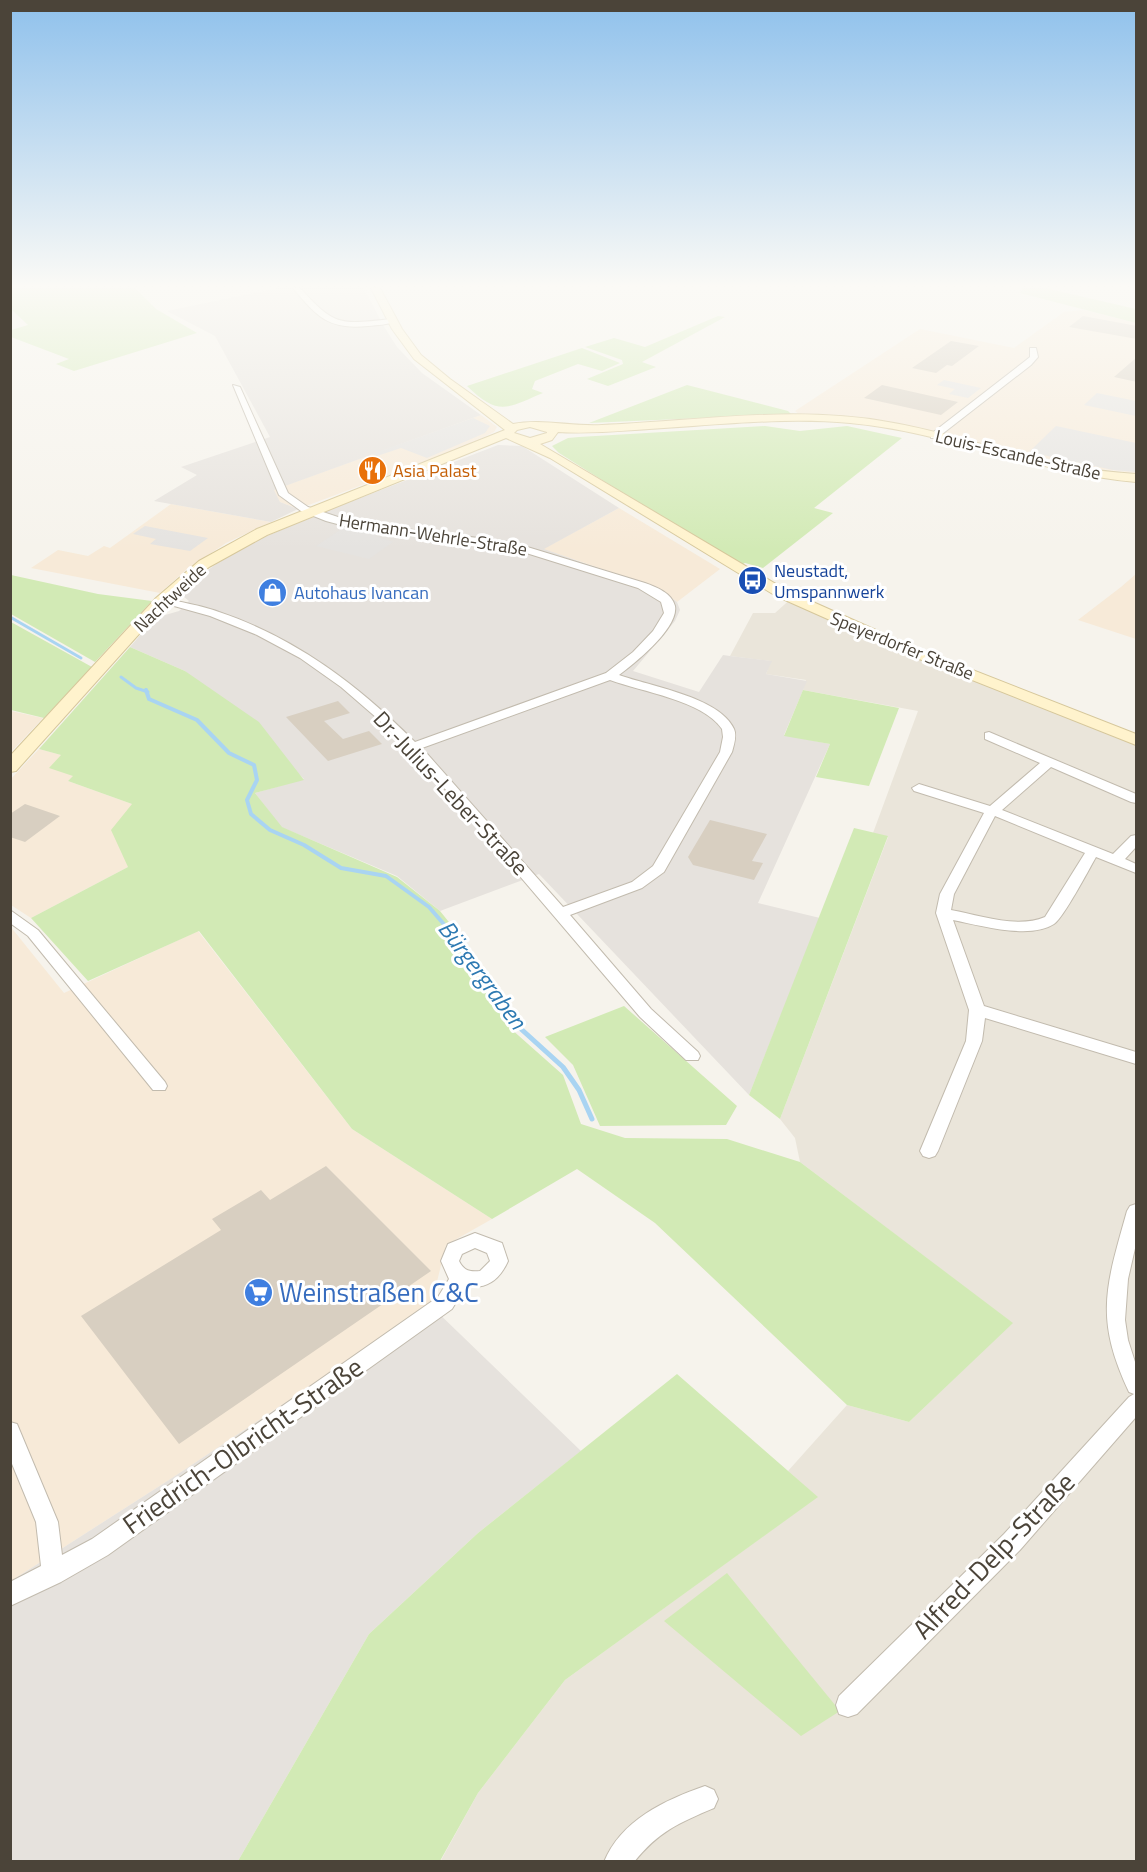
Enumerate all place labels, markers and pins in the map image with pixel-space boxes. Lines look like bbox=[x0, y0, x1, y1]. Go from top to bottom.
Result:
restaurant icon: Asia Palast bbox=[356, 455, 388, 487]
place label: Asia Palast bbox=[393, 457, 477, 484]
place label: Neustadt, Umspannwerk bbox=[774, 557, 885, 605]
bus stop icon: Neustadt, Umspannwerk bbox=[737, 565, 769, 597]
shop icon: Autohaus Ivancan bbox=[257, 577, 289, 609]
place label: Autohaus Ivancan bbox=[294, 579, 429, 606]
place label: Weinstraßen C&C bbox=[279, 1271, 479, 1312]
supermarket icon: Weinstraßen C&C bbox=[242, 1277, 274, 1309]

